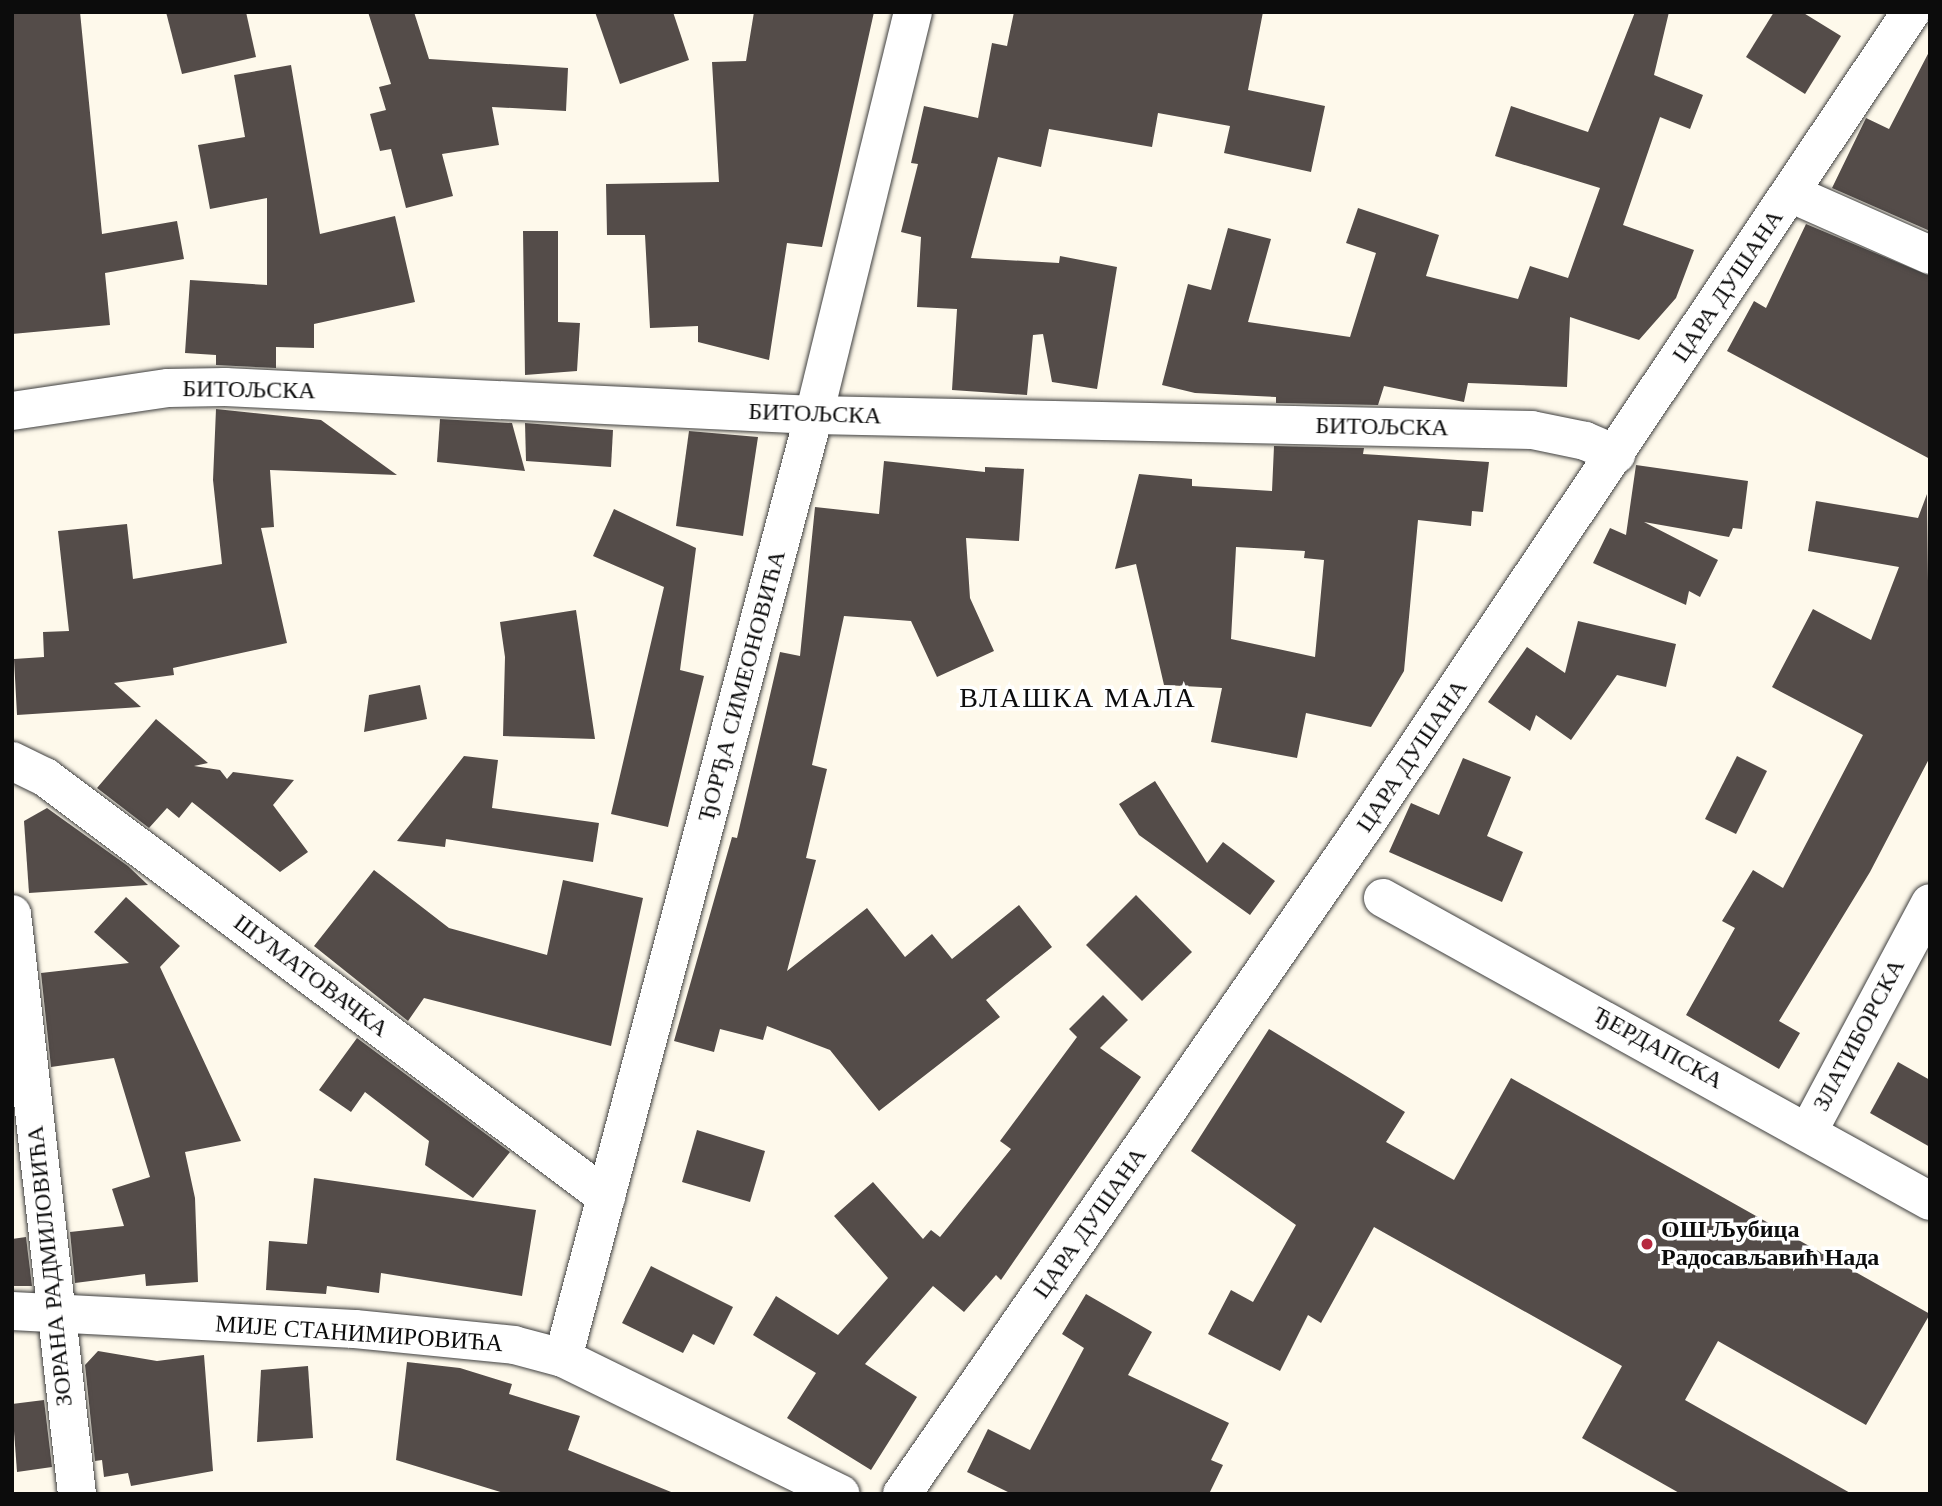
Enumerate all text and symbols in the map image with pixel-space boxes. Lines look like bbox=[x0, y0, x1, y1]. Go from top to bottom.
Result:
street label: ЦАРА ДУШАНА bbox=[1666, 204, 1790, 368]
street label: БИТОЉСКА bbox=[182, 374, 316, 406]
street label: БИТОЉСКА bbox=[748, 397, 882, 431]
street label: БИТОЉСКА bbox=[1315, 411, 1449, 443]
street label: ЂОРЂА СИМЕОНОВИЋА bbox=[692, 547, 792, 825]
street label: ЦАРА ДУШАНА bbox=[1350, 674, 1474, 838]
district label: ВЛАШКА МАЛА bbox=[961, 681, 1195, 715]
street label: ШУМАТОВАЧКА bbox=[228, 908, 394, 1044]
street label: ЗЛАТИБОРСКА bbox=[1807, 954, 1911, 1116]
street label: ЂЕРДАПСКА bbox=[1588, 1000, 1728, 1096]
street label: ЗОРАНА РАДМИЛОВИЋА bbox=[21, 1124, 79, 1408]
street label: ЦАРА ДУШАНА bbox=[1027, 1142, 1153, 1304]
place label: ОШ Љубица Радосављавић Нада bbox=[1661, 1216, 1879, 1272]
marker: ОШ Љубица Радосављавић Нада bbox=[1639, 1236, 1655, 1252]
street label: МИЈЕ СТАНИМИРОВИЋА bbox=[214, 1310, 504, 1358]

